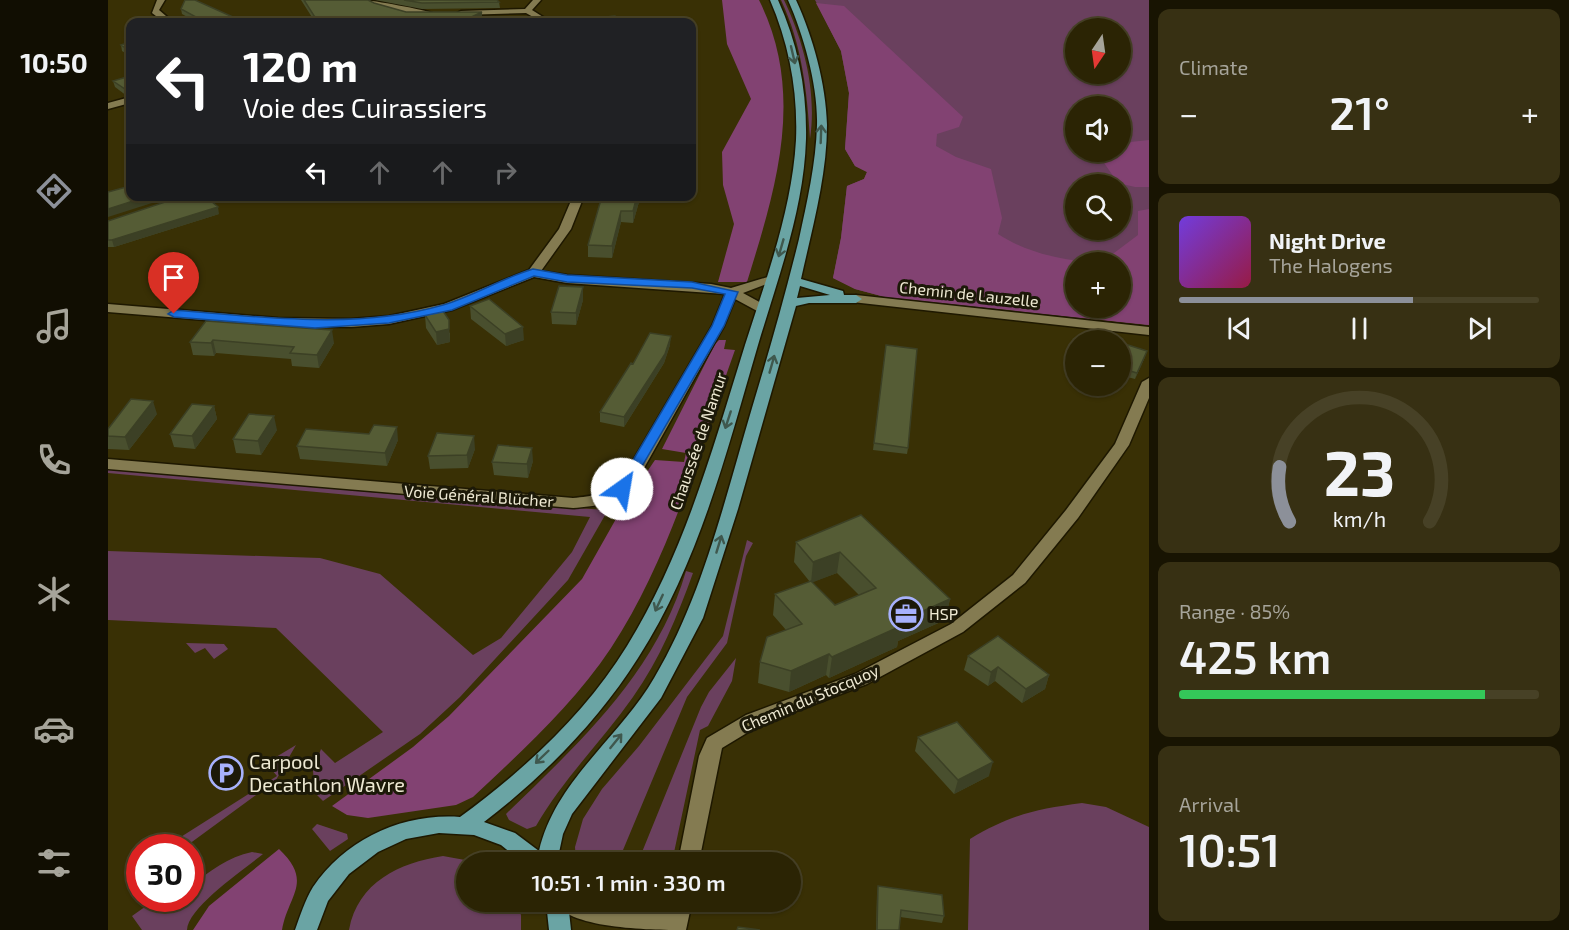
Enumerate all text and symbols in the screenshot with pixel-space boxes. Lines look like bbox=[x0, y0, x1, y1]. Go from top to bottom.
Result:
north arrow bbox=[1065, 18, 1131, 84]
map controls bbox=[1065, 18, 1131, 396]
text: 120 m bbox=[243, 40, 358, 90]
icon: left bbox=[144, 42, 222, 120]
one-way arrow bbox=[788, 45, 800, 64]
text: 10:50 bbox=[20, 46, 88, 78]
text: Climate bbox=[1179, 55, 1248, 79]
text: 21° bbox=[1329, 85, 1390, 139]
text: Voie des Cuirassiers bbox=[243, 91, 487, 123]
text: − bbox=[1179, 93, 1198, 133]
text: + bbox=[1521, 93, 1539, 133]
button: sound bbox=[1065, 96, 1131, 162]
one-way arrow bbox=[816, 124, 827, 144]
icon: left bbox=[300, 156, 333, 189]
icon: ahead bbox=[363, 156, 396, 189]
icon: ahead bbox=[426, 156, 459, 189]
icon: right bbox=[489, 156, 522, 189]
icon: directions bbox=[33, 170, 75, 212]
button: search bbox=[1065, 174, 1131, 240]
text: Night Drive bbox=[1269, 227, 1386, 253]
one-way arrow bbox=[775, 238, 786, 257]
pin bbox=[148, 252, 199, 314]
button: + bbox=[1065, 252, 1131, 318]
text: The Halogens bbox=[1269, 253, 1393, 277]
icon: arrive bbox=[157, 261, 190, 294]
street label: Chemin de Lauzelle bbox=[898, 277, 1040, 310]
icon: music bbox=[33, 305, 75, 347]
icon: previous bbox=[1223, 312, 1256, 345]
icon: pause bbox=[1343, 312, 1376, 345]
icon: next bbox=[1463, 312, 1496, 345]
button: − bbox=[1065, 330, 1131, 396]
one-way arrow bbox=[767, 355, 778, 374]
street label: Chaussée de Namur bbox=[665, 369, 730, 512]
one-way arrow bbox=[721, 410, 732, 429]
text: 23 bbox=[1323, 434, 1395, 509]
icon: phone bbox=[33, 439, 75, 481]
position arrow bbox=[590, 457, 654, 521]
street label: Voie Général Blücher bbox=[404, 481, 555, 510]
text: km/h bbox=[1332, 506, 1386, 531]
one-way arrow bbox=[714, 535, 725, 554]
icon: climate bbox=[33, 573, 75, 615]
one-way arrow bbox=[653, 593, 664, 611]
office icon: HSP bbox=[888, 596, 924, 632]
text: Range · 85% bbox=[1179, 599, 1290, 623]
place label: HSP bbox=[929, 604, 958, 623]
text: 425 km bbox=[1179, 629, 1331, 683]
street label: Chemin du Stocquoy bbox=[738, 660, 882, 735]
icon: car bbox=[33, 708, 75, 750]
one-way arrow bbox=[610, 733, 623, 749]
place label: Carpool Decathlon Wavre bbox=[249, 749, 405, 796]
one-way arrow bbox=[534, 749, 549, 764]
parking icon: Carpool Decathlon Wavre bbox=[208, 755, 244, 791]
text: Arrival bbox=[1179, 792, 1240, 816]
text: 10:51 bbox=[1179, 822, 1280, 876]
speed limit sign: 30 bbox=[126, 834, 204, 912]
icon: filters bbox=[33, 842, 75, 884]
text: 10:51 · 1 min · 330 m bbox=[531, 869, 726, 895]

